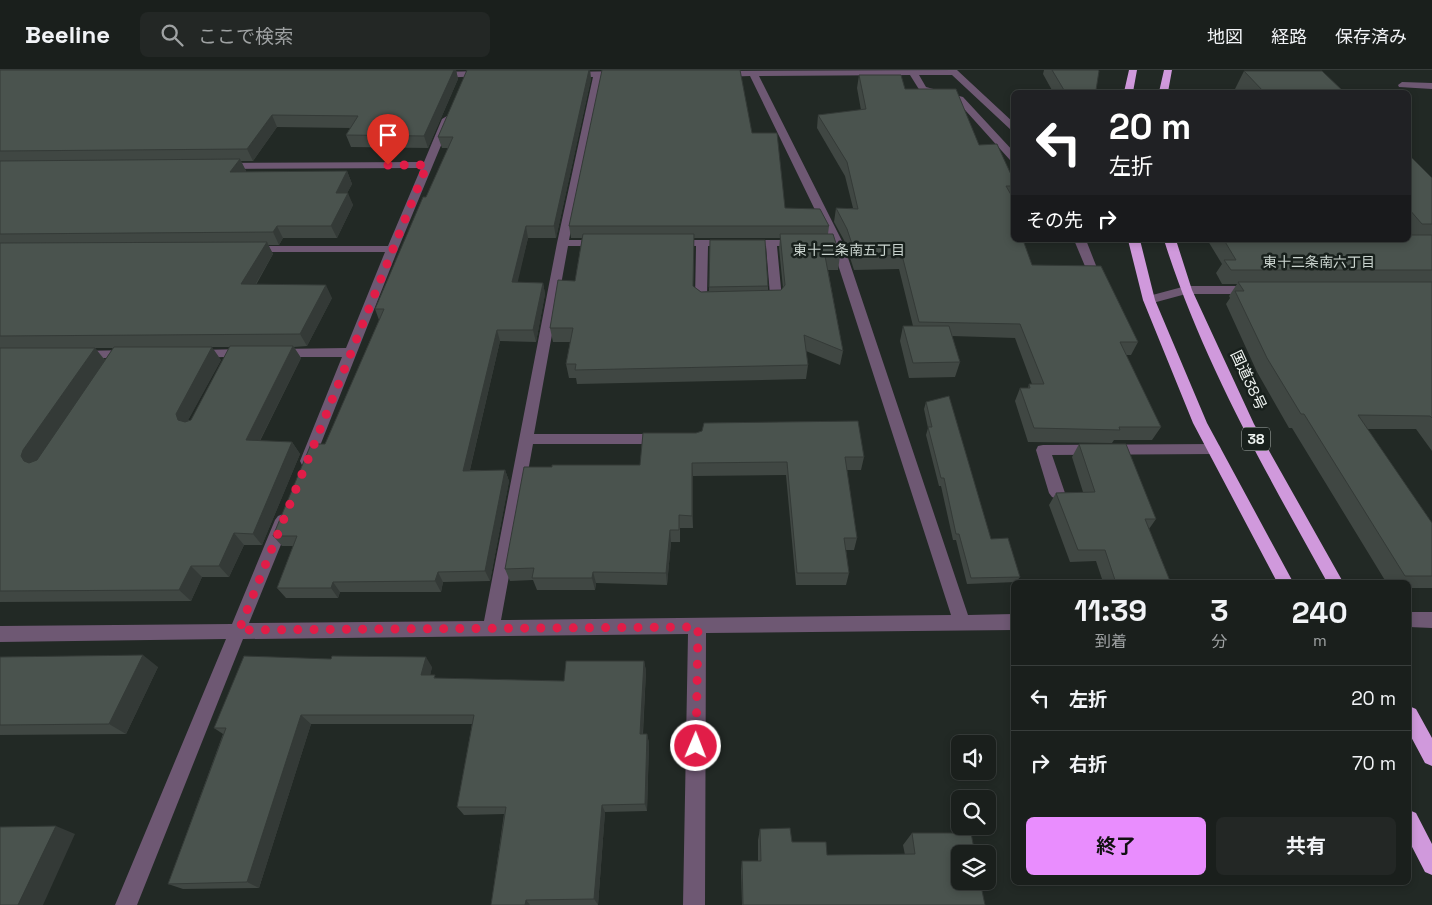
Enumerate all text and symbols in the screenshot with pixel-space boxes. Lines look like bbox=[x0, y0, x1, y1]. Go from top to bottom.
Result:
search box bbox=[140, 12, 490, 57]
text: Beeline bbox=[25, 19, 110, 50]
icon: search bbox=[158, 21, 186, 49]
text: ここで検索 bbox=[198, 24, 293, 49]
text: 地図 bbox=[1207, 25, 1243, 48]
text: 経路 bbox=[1271, 25, 1307, 48]
text: 保存済み bbox=[1335, 25, 1407, 48]
text: 20 m bbox=[1109, 105, 1191, 149]
icon: left bbox=[1026, 110, 1091, 175]
pin bbox=[367, 114, 409, 165]
icon: arrive bbox=[374, 121, 402, 149]
text: 左折 bbox=[1109, 152, 1153, 180]
icon: right bbox=[1093, 205, 1121, 233]
text: その先 bbox=[1026, 208, 1083, 233]
district label: 東十二条南五丁目 bbox=[793, 241, 905, 259]
district label: 東十二条南六丁目 bbox=[1263, 253, 1375, 271]
street label: 国道38号 bbox=[1227, 347, 1271, 413]
road number: 38 bbox=[1242, 428, 1270, 450]
text: 11:39 bbox=[1074, 591, 1147, 630]
text: 3 bbox=[1210, 591, 1229, 630]
text: 240 bbox=[1292, 593, 1348, 632]
text: m bbox=[1313, 630, 1327, 651]
text: 到着 bbox=[1095, 631, 1127, 652]
text: 分 bbox=[1211, 631, 1227, 652]
icon: left bbox=[1026, 684, 1054, 712]
text: 20 m bbox=[1351, 686, 1396, 711]
text: 左折 bbox=[1069, 687, 1107, 712]
position arrow bbox=[669, 719, 721, 771]
map controls bbox=[951, 735, 996, 890]
button: sound bbox=[951, 735, 996, 780]
icon: right bbox=[1026, 749, 1054, 777]
text: 70 m bbox=[1352, 751, 1396, 776]
text: 右折 bbox=[1069, 752, 1107, 777]
button: search bbox=[951, 790, 996, 835]
button: 終了 bbox=[1026, 817, 1206, 875]
button: 共有 bbox=[1216, 817, 1396, 875]
button: layers bbox=[951, 845, 996, 890]

